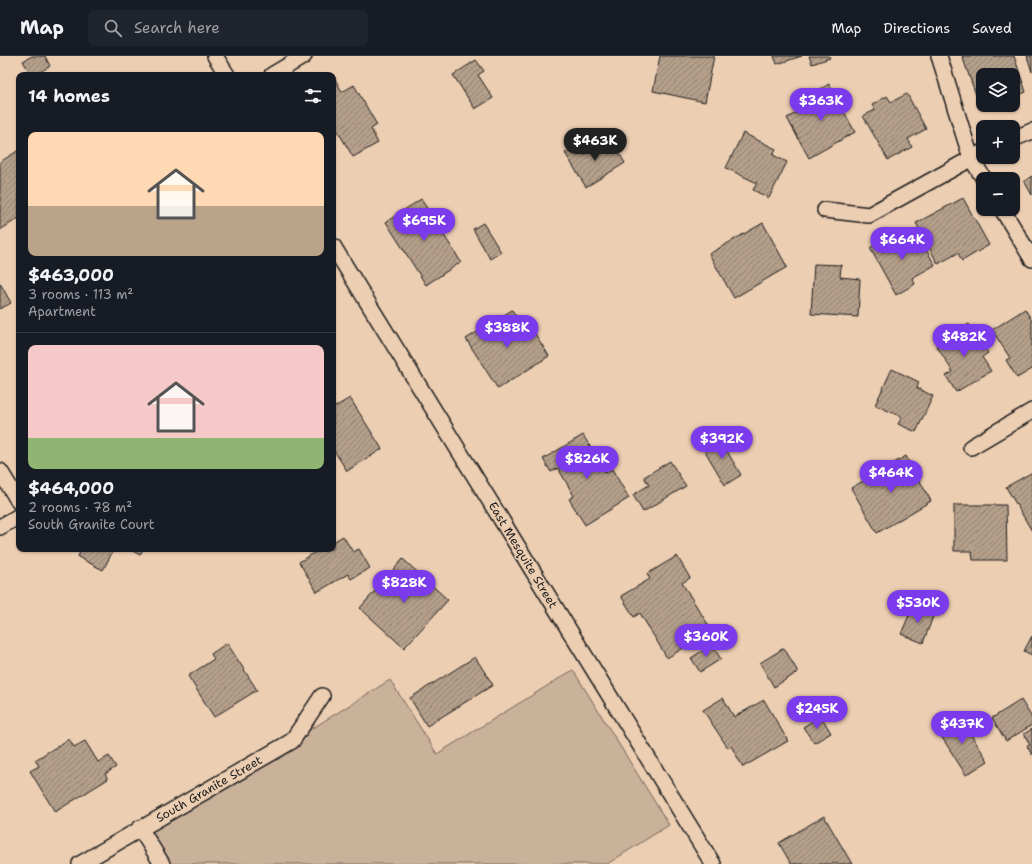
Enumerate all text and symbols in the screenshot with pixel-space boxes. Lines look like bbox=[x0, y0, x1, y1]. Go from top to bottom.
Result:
search box bbox=[88, 10, 368, 46]
text: Map bbox=[20, 15, 64, 40]
icon: search bbox=[102, 17, 124, 39]
text: Search here bbox=[134, 18, 220, 38]
text: Map bbox=[832, 19, 862, 37]
text: Directions bbox=[884, 19, 950, 37]
text: Saved bbox=[972, 19, 1012, 37]
map controls bbox=[976, 68, 1020, 216]
button: layers bbox=[976, 68, 1020, 112]
text: 14 homes bbox=[28, 85, 110, 107]
icon: filters bbox=[302, 85, 324, 107]
pin: $363K bbox=[793, 88, 849, 122]
text: $363K bbox=[799, 92, 843, 109]
button: + bbox=[976, 120, 1020, 164]
pin: $463K bbox=[567, 128, 623, 162]
text: $463K bbox=[573, 132, 617, 149]
icon: home bbox=[140, 158, 212, 230]
button: − bbox=[976, 172, 1020, 216]
pin: $695K bbox=[396, 208, 452, 242]
text: $695K bbox=[402, 212, 446, 229]
pin: $664K bbox=[874, 227, 930, 261]
text: $664K bbox=[879, 231, 925, 248]
text: $463,000 bbox=[28, 264, 114, 286]
text: 3 rooms · 113 m² bbox=[28, 286, 133, 303]
text: Apartment bbox=[28, 303, 96, 320]
pin: $388K bbox=[479, 315, 535, 349]
text: $388K bbox=[484, 319, 530, 336]
pin: $482K bbox=[936, 324, 992, 358]
text: $482K bbox=[942, 328, 986, 345]
icon: home bbox=[140, 371, 212, 443]
pin: $392K bbox=[694, 426, 750, 460]
text: $392K bbox=[700, 430, 744, 447]
pin: $826K bbox=[559, 446, 615, 480]
text: $826K bbox=[565, 450, 609, 467]
pin: $464K bbox=[863, 460, 919, 494]
text: $464K bbox=[869, 464, 913, 481]
text: $464,000 bbox=[28, 477, 114, 499]
text: 2 rooms · 78 m² bbox=[28, 499, 132, 516]
street label: East Mesquite Street bbox=[485, 499, 561, 611]
text: South Granite Court bbox=[28, 516, 154, 533]
pin: $828K bbox=[376, 570, 432, 604]
text: $828K bbox=[382, 574, 426, 591]
pin: $530K bbox=[890, 590, 946, 624]
text: $530K bbox=[896, 594, 940, 611]
pin: $360K bbox=[678, 624, 734, 658]
text: $360K bbox=[684, 628, 728, 645]
pin: $245K bbox=[789, 696, 845, 730]
text: $245K bbox=[796, 700, 838, 717]
pin: $437K bbox=[934, 711, 990, 745]
text: $437K bbox=[940, 715, 984, 732]
street label: South Granite Street bbox=[153, 752, 265, 826]

